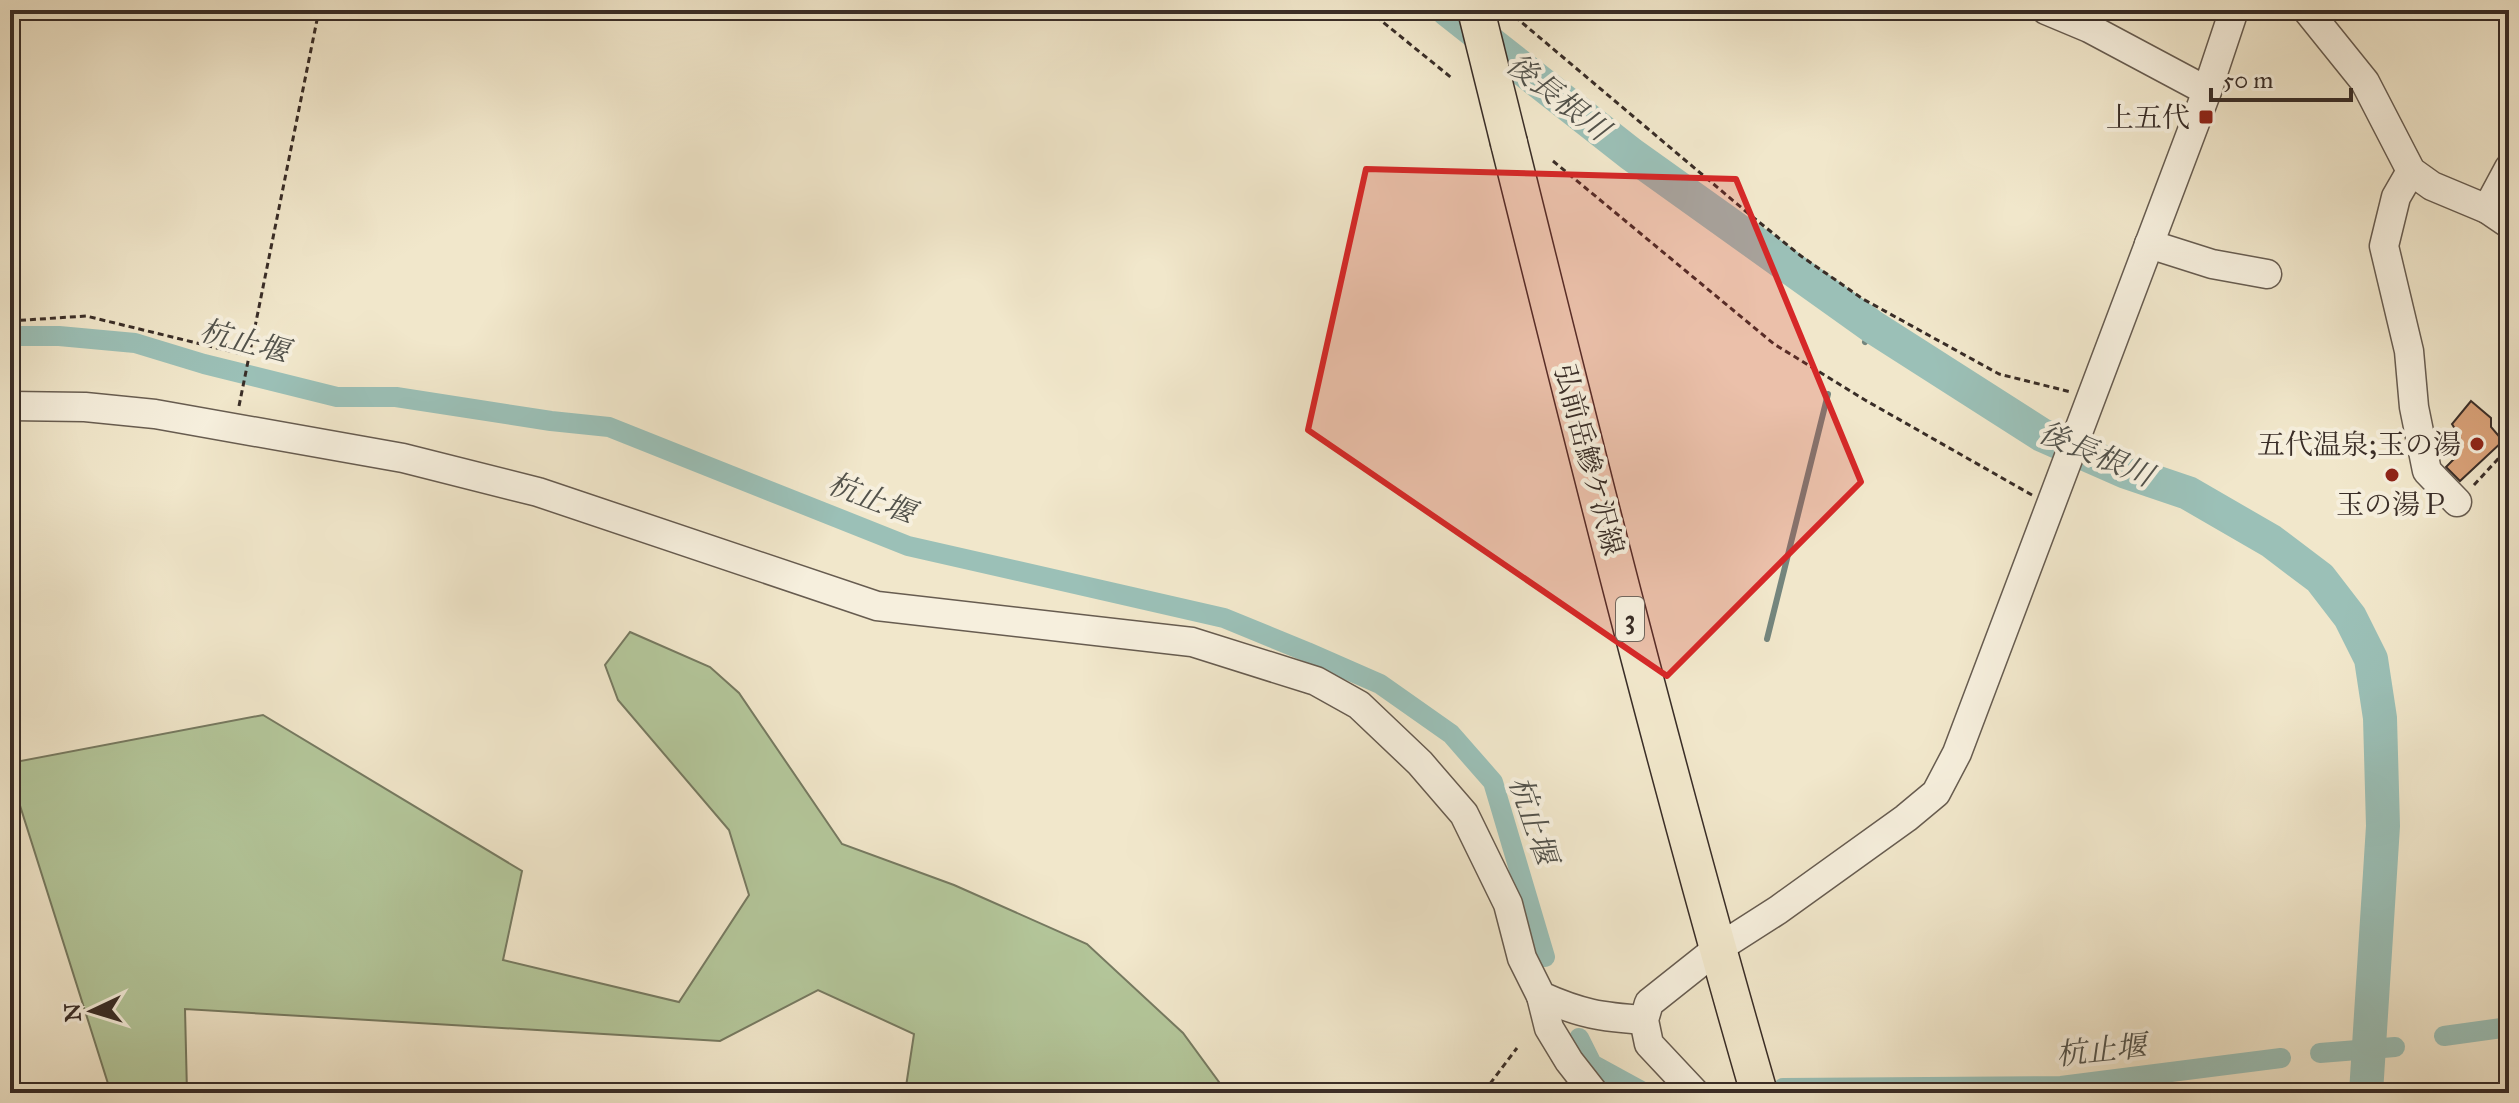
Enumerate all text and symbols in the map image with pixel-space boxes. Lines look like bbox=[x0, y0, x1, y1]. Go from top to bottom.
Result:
water label: 後長根川 bbox=[1500, 46, 1619, 150]
scale bar bbox=[2211, 52, 2351, 102]
text: 50 m bbox=[2223, 65, 2273, 95]
place label: 上五代 bbox=[2106, 100, 2190, 135]
marker: 上五代 bbox=[2197, 108, 2215, 126]
water label: 杭止堰 bbox=[196, 312, 297, 371]
street label: 弘前岳鰺ケ沢線 bbox=[1547, 361, 1631, 559]
water label: 後長根川 bbox=[2034, 414, 2161, 495]
place label: 五代温泉;玉の湯 bbox=[2257, 427, 2461, 462]
marker: 五代温泉;玉の湯 bbox=[2468, 435, 2486, 453]
water label: 杭止堰 bbox=[823, 465, 924, 533]
marker: 玉の湯Ｐ bbox=[2383, 466, 2401, 484]
place label: 玉の湯Ｐ bbox=[2336, 487, 2448, 522]
road number: 3 bbox=[1616, 597, 1644, 641]
water label: 杭止堰 bbox=[1501, 772, 1566, 873]
north arrow bbox=[52, 971, 132, 1051]
text: N bbox=[58, 1002, 87, 1023]
water label: 杭止堰 bbox=[2054, 1027, 2153, 1073]

